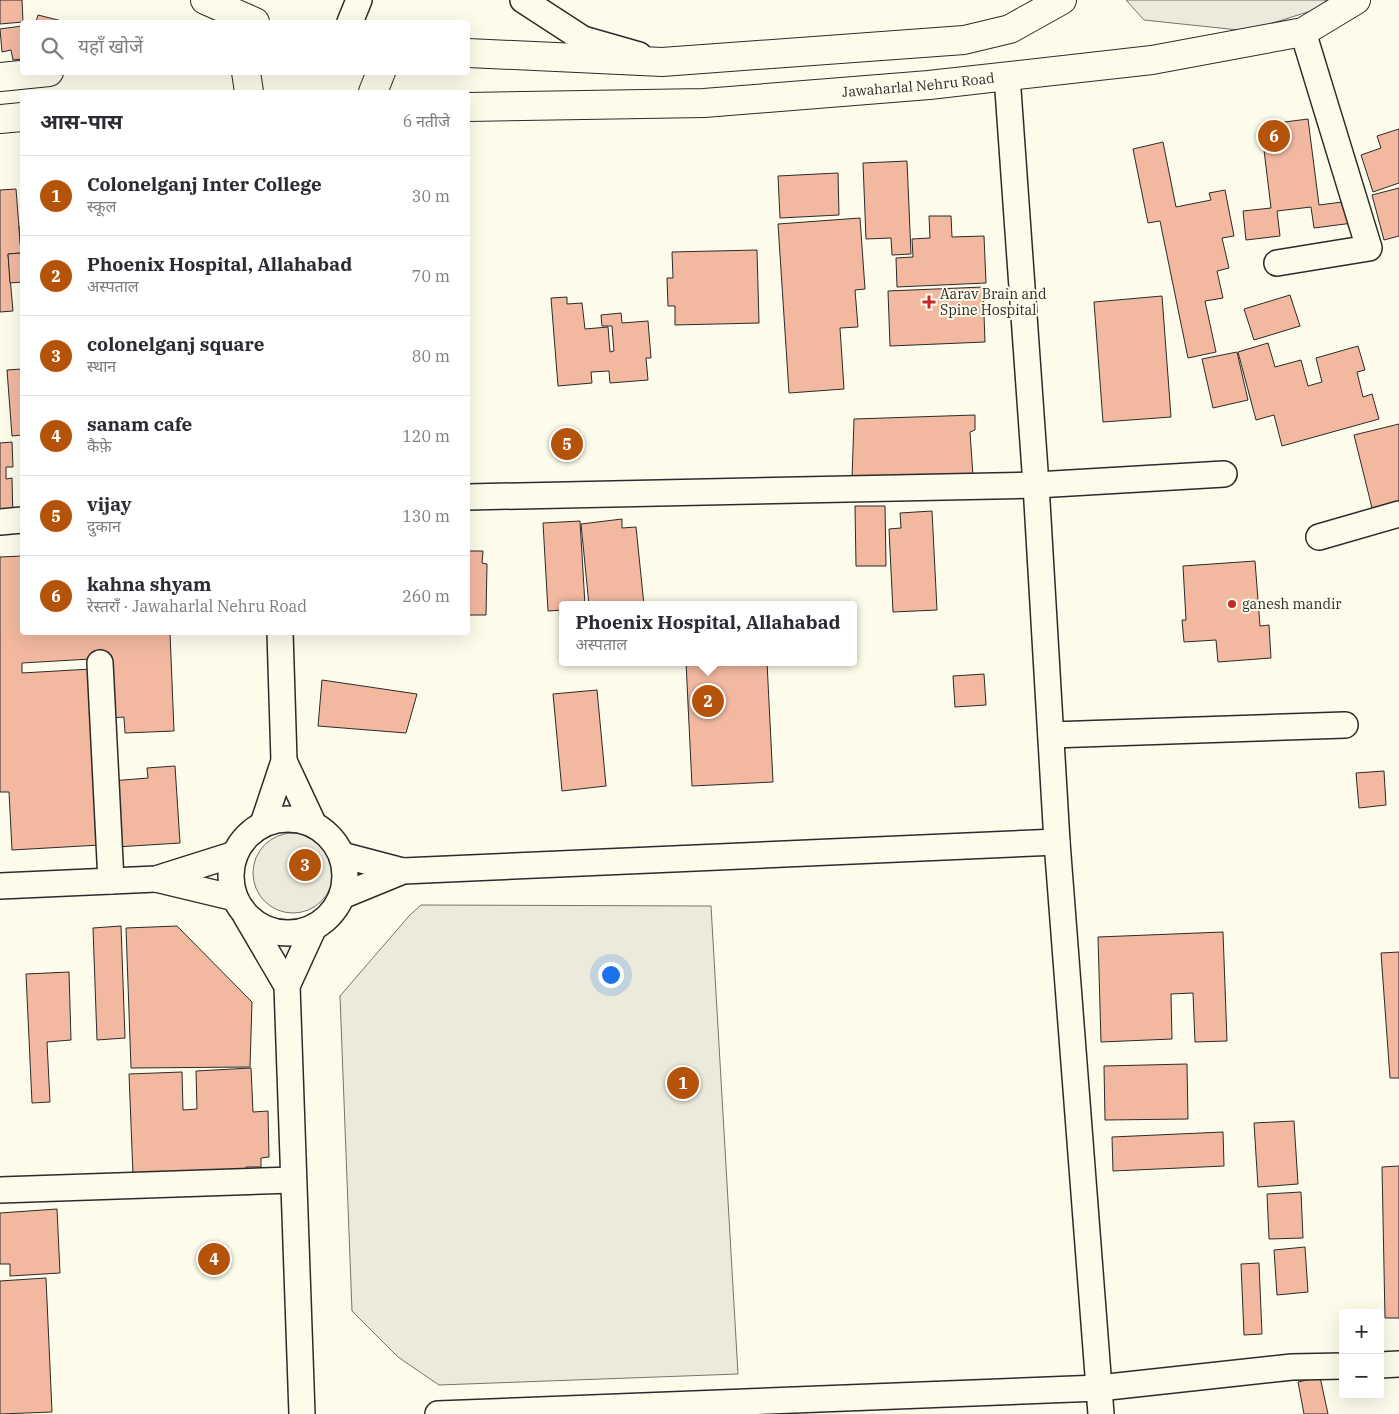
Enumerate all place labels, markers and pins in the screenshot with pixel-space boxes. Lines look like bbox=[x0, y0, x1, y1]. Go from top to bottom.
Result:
pin: 6 bbox=[1258, 117, 1290, 155]
place label: Aarav Brain and Spine Hospital bbox=[940, 285, 1047, 319]
marker: Aarav Brain and Spine Hospital bbox=[922, 295, 936, 309]
pin: 5 bbox=[551, 425, 583, 463]
place label: ganesh mandir bbox=[1242, 595, 1342, 613]
marker: ganesh mandir bbox=[1226, 598, 1238, 610]
pin: 2 bbox=[692, 682, 724, 720]
pin: 3 bbox=[289, 846, 321, 884]
pin: 1 bbox=[667, 1064, 699, 1102]
pin: 4 bbox=[198, 1240, 230, 1278]

